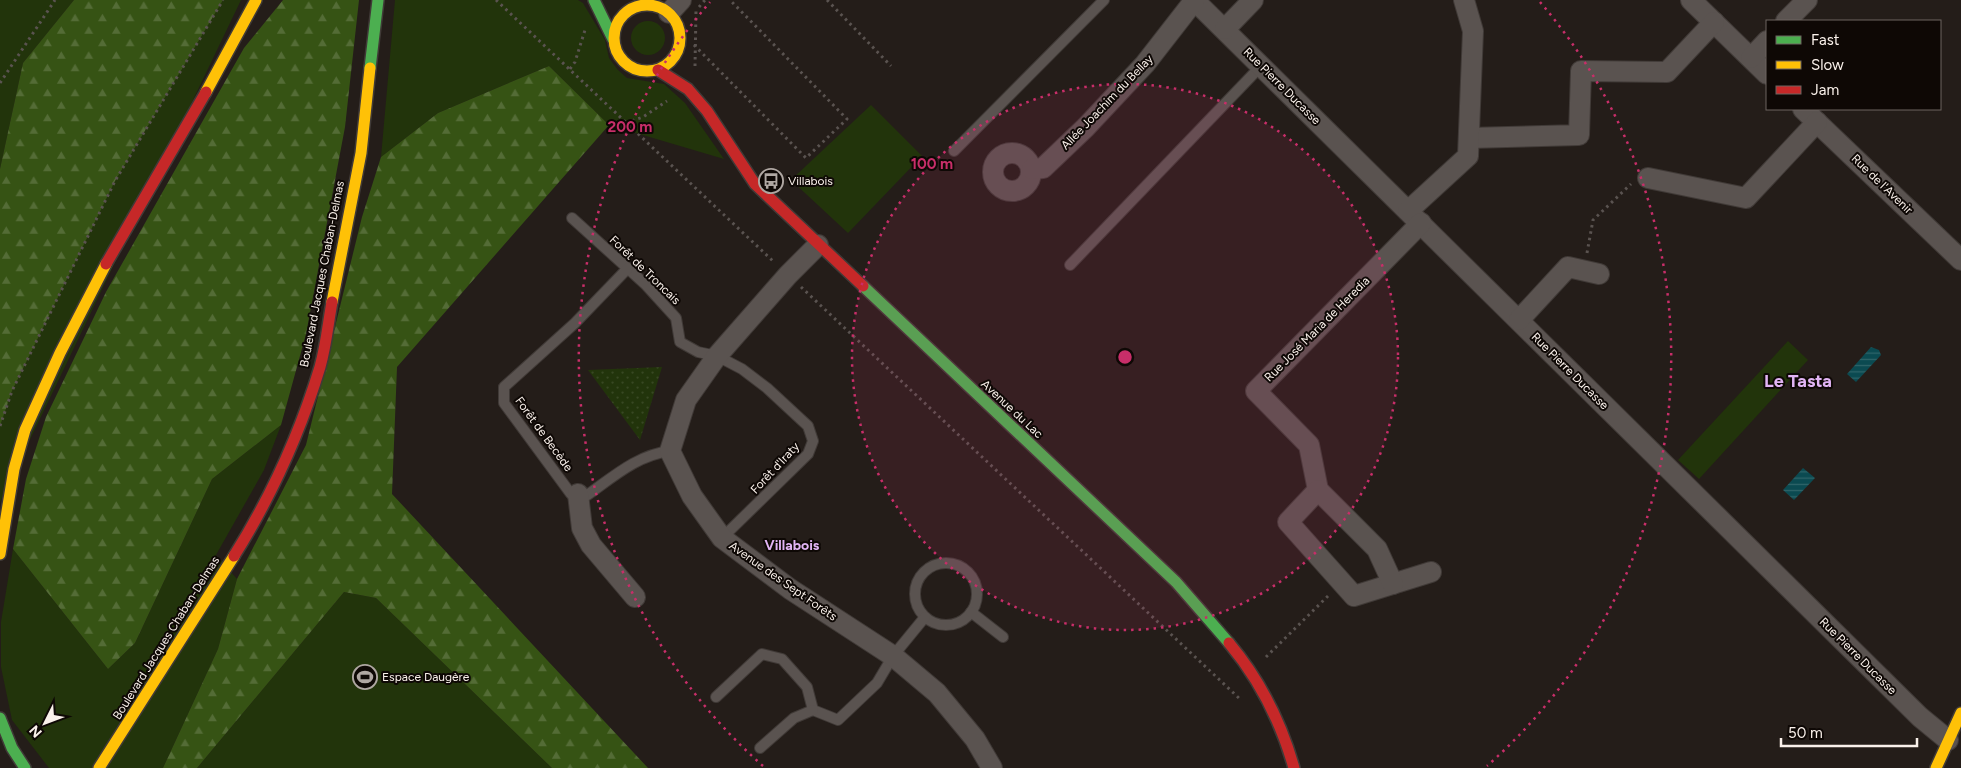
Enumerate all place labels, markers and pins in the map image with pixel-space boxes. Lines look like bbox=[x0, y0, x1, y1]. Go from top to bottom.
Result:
bus stop icon: Villabois bbox=[758, 168, 784, 194]
place label: Villabois bbox=[788, 174, 833, 188]
centre of rings bbox=[1116, 348, 1134, 366]
sports icon: Espace Daugère bbox=[352, 664, 378, 690]
place label: Espace Daugère bbox=[382, 670, 470, 684]

